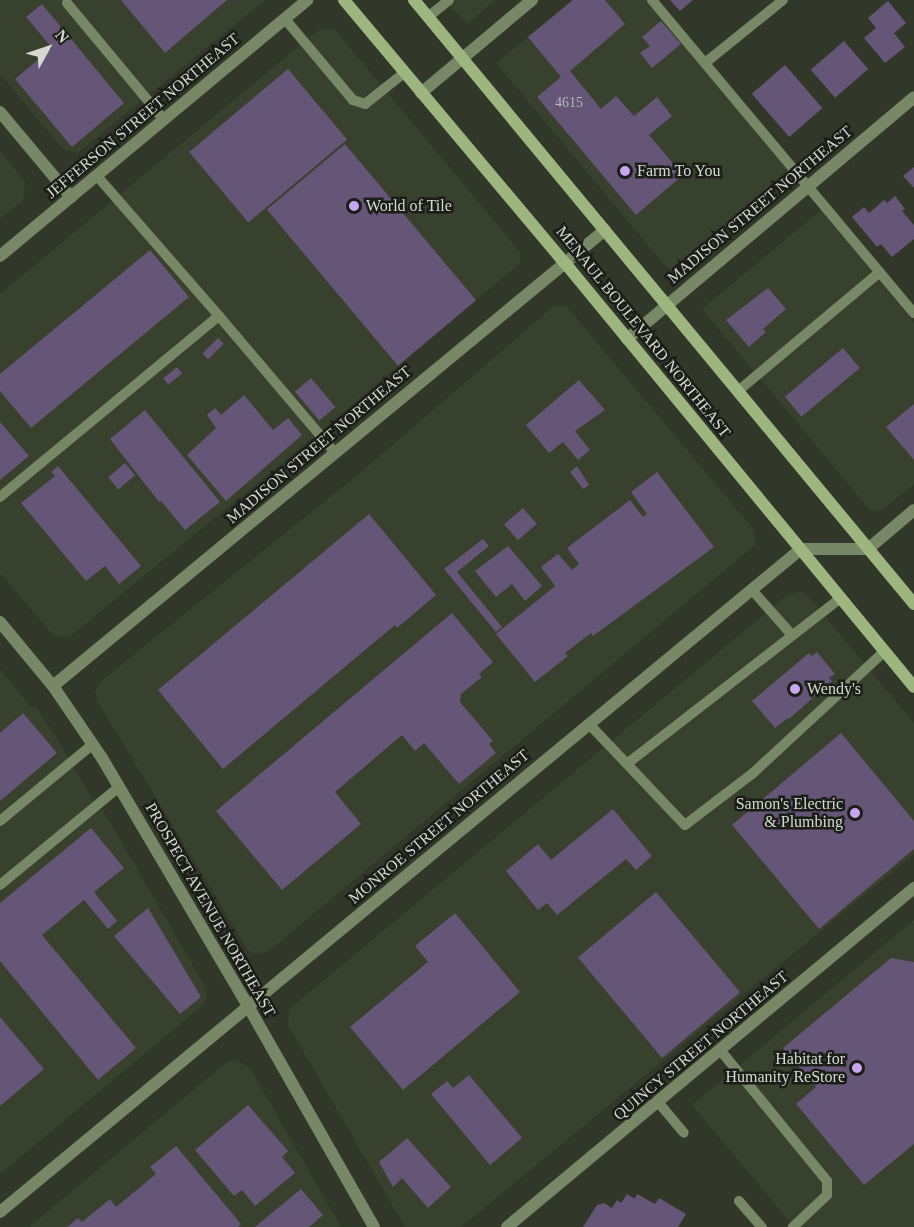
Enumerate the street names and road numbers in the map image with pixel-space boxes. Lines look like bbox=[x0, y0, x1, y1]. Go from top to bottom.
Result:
street label: JEFFERSON STREET NORTHEAST bbox=[42, 29, 244, 203]
street label: MADISON STREET NORTHEAST bbox=[664, 122, 856, 288]
street label: MENAUL BOULEVARD NORTHEAST bbox=[551, 222, 735, 442]
street label: MADISON STREET NORTHEAST bbox=[223, 362, 415, 528]
street label: MONROE STREET NORTHEAST bbox=[345, 746, 533, 908]
street label: PROSPECT AVENUE NORTHEAST bbox=[140, 799, 280, 1021]
street label: QUINCY STREET NORTHEAST bbox=[609, 967, 793, 1125]

